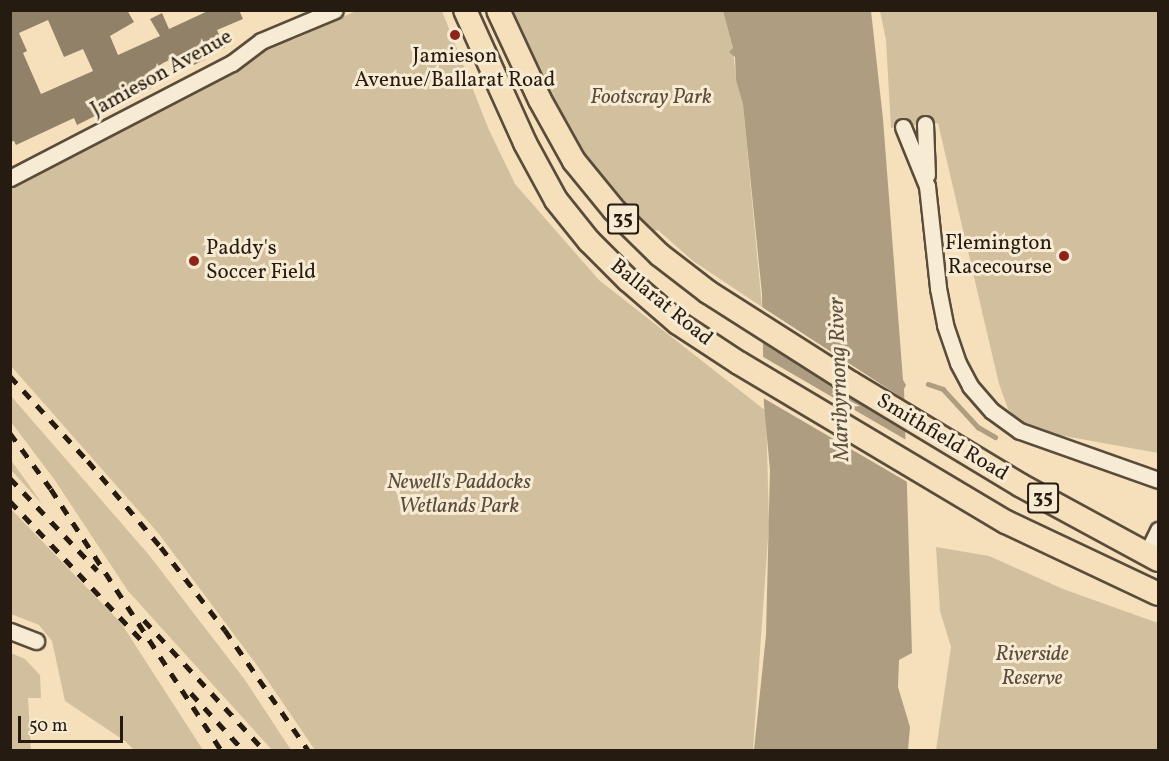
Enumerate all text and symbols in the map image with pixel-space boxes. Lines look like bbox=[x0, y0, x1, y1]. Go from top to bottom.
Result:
street label: Jamieson Avenue bbox=[87, 25, 237, 123]
marker: Jamieson Avenue/Ballarat Road bbox=[448, 28, 462, 42]
place label: Jamieson Avenue/Ballarat Road bbox=[355, 44, 555, 94]
park label: Footscray Park bbox=[590, 85, 712, 111]
road number: 35 bbox=[606, 202, 640, 236]
place label: Flemington Racecourse bbox=[945, 231, 1052, 281]
place label: Paddy's Soccer Field bbox=[206, 236, 316, 286]
marker: Flemington Racecourse bbox=[1057, 249, 1071, 263]
marker: Paddy's Soccer Field bbox=[187, 254, 201, 268]
street label: Ballarat Road bbox=[605, 254, 717, 352]
water label: Maribyrnong River bbox=[824, 296, 856, 462]
street label: Smithfield Road bbox=[872, 389, 1012, 487]
park label: Newell's Paddocks Wetlands Park bbox=[387, 470, 531, 520]
road number: 35 bbox=[1026, 481, 1060, 515]
park label: Riverside Reserve bbox=[995, 642, 1069, 692]
scale bar bbox=[21, 704, 126, 742]
text: 50 m bbox=[29, 714, 68, 739]

